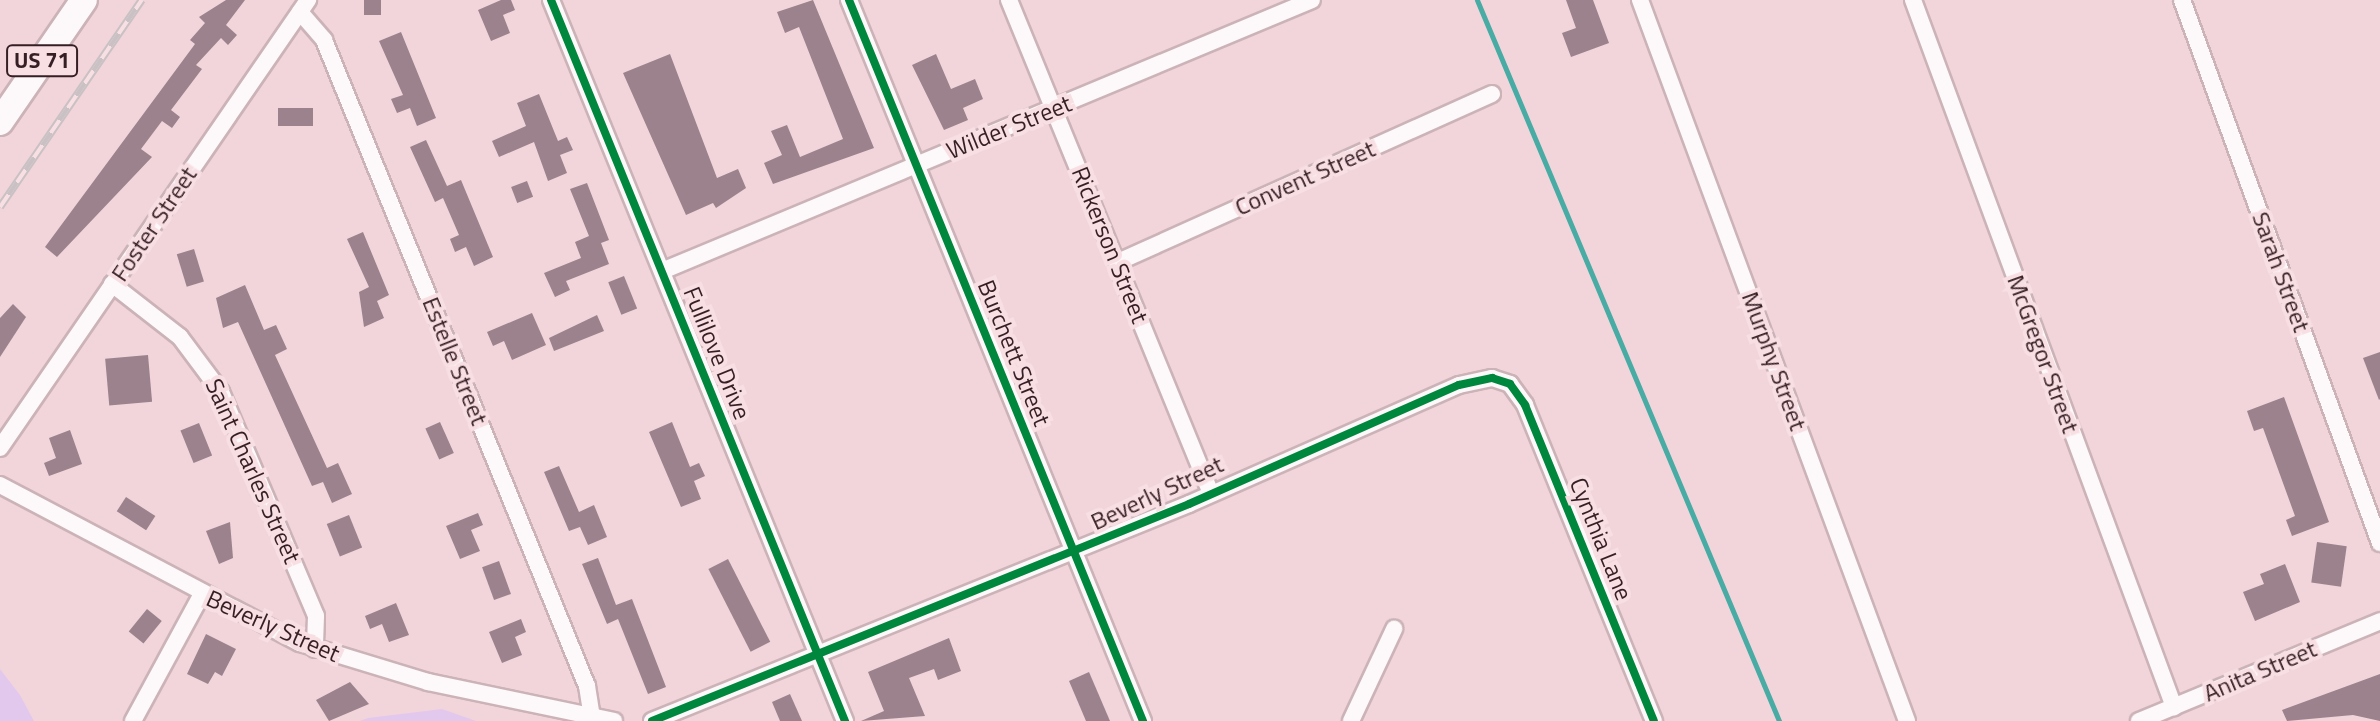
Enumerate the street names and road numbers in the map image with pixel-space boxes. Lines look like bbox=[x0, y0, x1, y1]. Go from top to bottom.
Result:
road number: US 71 bbox=[6, 43, 78, 79]
street label: Wilder Street bbox=[942, 89, 1076, 165]
street label: Convent Street bbox=[1231, 134, 1379, 222]
street label: Foster Street bbox=[105, 161, 203, 287]
street label: Rickerson Street bbox=[1066, 163, 1154, 327]
street label: Sarah Street bbox=[2246, 208, 2316, 336]
street label: McGregor Street bbox=[2001, 271, 2085, 437]
street label: Burchett Street bbox=[972, 276, 1056, 430]
street label: Fullilove Drive bbox=[677, 282, 757, 424]
street label: Murphy Street bbox=[1736, 288, 1812, 434]
street label: Estelle Street bbox=[416, 293, 494, 429]
street label: Saint Charles Street bbox=[199, 374, 307, 568]
street label: Beverly Street bbox=[1086, 450, 1228, 536]
street label: Cynthia Lane bbox=[1563, 474, 1639, 604]
street label: Beverly Street bbox=[202, 584, 344, 668]
street label: Anita Street bbox=[2199, 634, 2321, 708]

